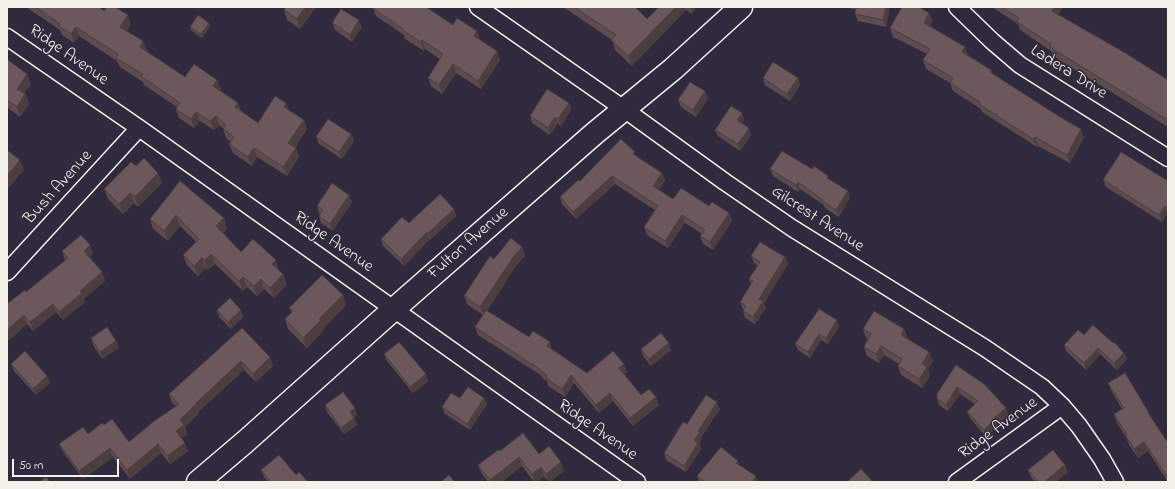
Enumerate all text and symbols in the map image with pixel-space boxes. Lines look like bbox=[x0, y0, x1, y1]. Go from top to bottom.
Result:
street label: Ridge Avenue bbox=[24, 21, 112, 91]
street label: Ladera Drive bbox=[1026, 41, 1110, 105]
street label: Bush Avenue bbox=[20, 147, 98, 229]
street label: Gilcrest Avenue bbox=[767, 182, 867, 258]
street label: Fulton Avenue bbox=[424, 203, 514, 285]
street label: Ridge Avenue bbox=[289, 208, 377, 278]
street label: Ridge Avenue bbox=[956, 394, 1042, 464]
street label: Ridge Avenue bbox=[553, 396, 641, 466]
scale bar bbox=[14, 451, 121, 477]
text: 50 m bbox=[19, 457, 43, 475]

